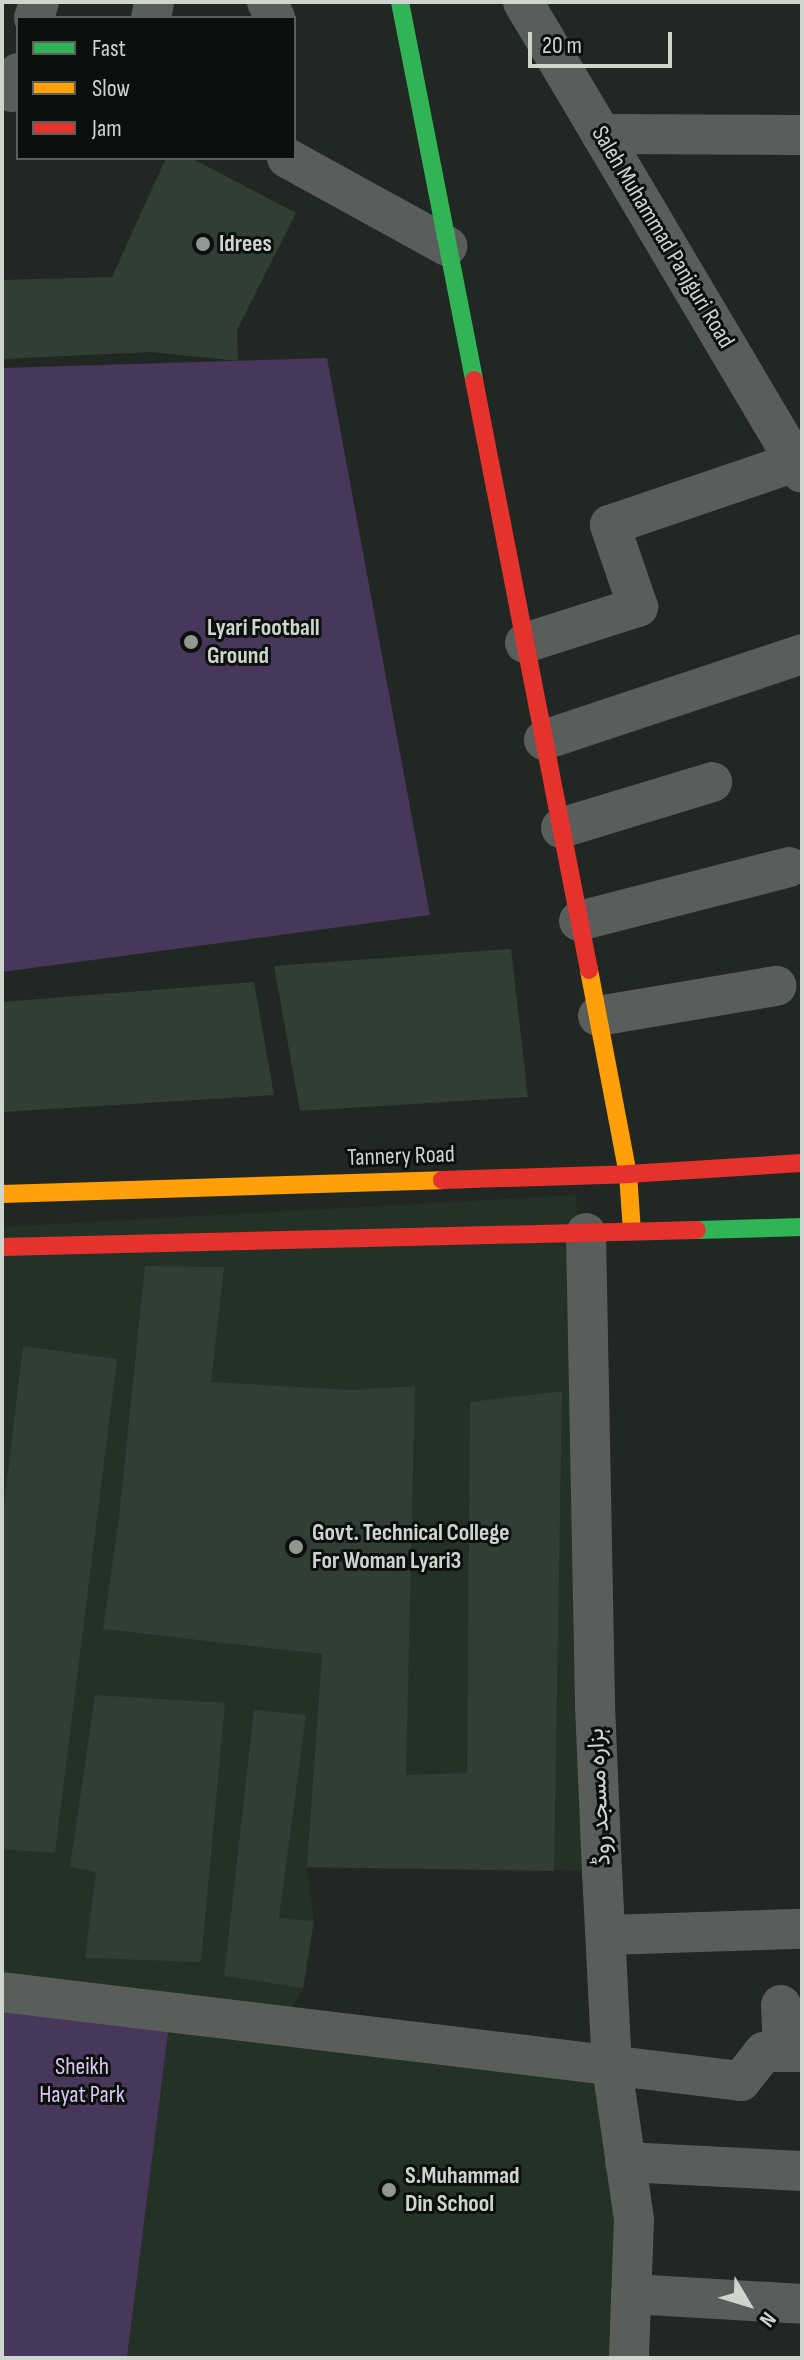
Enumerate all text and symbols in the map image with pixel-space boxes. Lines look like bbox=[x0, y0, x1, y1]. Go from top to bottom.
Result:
legend bbox=[16, 16, 296, 160]
scale bar bbox=[532, 16, 676, 66]
text: 20 m bbox=[542, 31, 582, 60]
text: Fast bbox=[92, 34, 126, 63]
text: Slow bbox=[92, 74, 130, 103]
text: Jam bbox=[92, 114, 122, 143]
street label: Saleh Muhammad Panjguri Road bbox=[585, 121, 741, 353]
place label: Idrees bbox=[219, 230, 272, 258]
marker: Idrees bbox=[194, 235, 212, 253]
place label: Lyari Football Ground bbox=[207, 614, 320, 670]
marker: Lyari Football Ground bbox=[182, 633, 200, 651]
street label: Tannery Road bbox=[347, 1140, 455, 1172]
place label: Govt. Technical College For Woman Lyari3 bbox=[312, 1519, 509, 1575]
marker: Govt. Technical College For Woman Lyari3 bbox=[287, 1538, 305, 1556]
street label: ہزارہ مسجد روڈ bbox=[581, 1728, 617, 1866]
park label: Sheikh Hayat Park bbox=[39, 2053, 125, 2109]
place label: S.Muhammad Din School bbox=[405, 2162, 520, 2218]
marker: S.Muhammad Din School bbox=[380, 2181, 398, 2199]
north arrow bbox=[708, 2264, 788, 2344]
text: N bbox=[753, 2306, 782, 2332]

